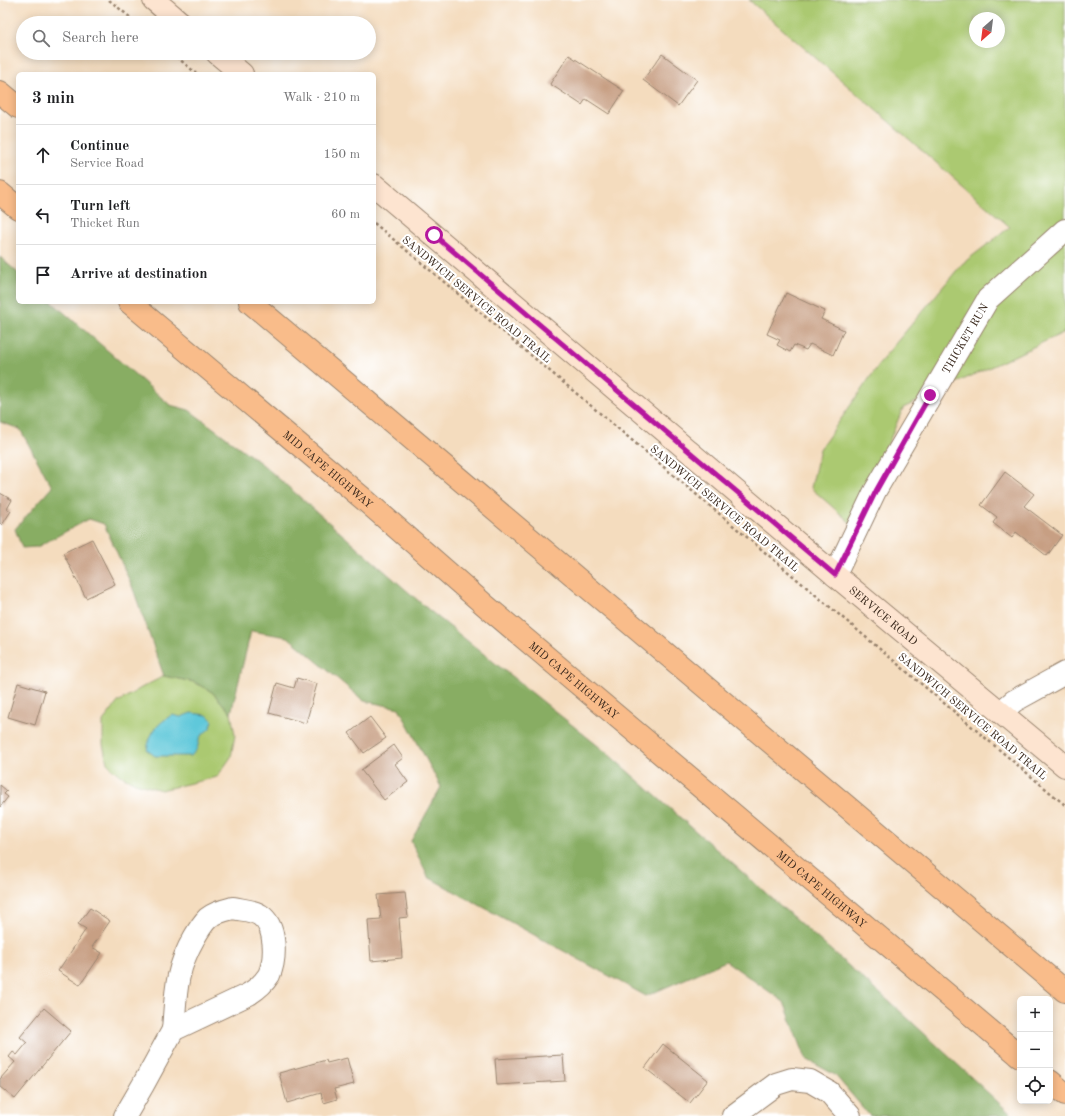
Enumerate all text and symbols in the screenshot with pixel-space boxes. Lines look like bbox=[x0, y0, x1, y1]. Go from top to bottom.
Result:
north arrow bbox=[969, 12, 1005, 48]
search box bbox=[16, 16, 376, 60]
icon: search bbox=[30, 27, 52, 49]
text: Search here bbox=[62, 31, 139, 46]
text: 3 min bbox=[32, 90, 75, 107]
text: Walk · 210 m bbox=[283, 91, 360, 104]
text: Continue bbox=[70, 139, 129, 154]
icon: ahead bbox=[32, 144, 54, 166]
text: 150 m bbox=[323, 148, 360, 161]
text: Service Road bbox=[70, 157, 144, 170]
text: Turn left bbox=[70, 199, 130, 214]
icon: left bbox=[32, 204, 54, 226]
text: 60 m bbox=[331, 208, 360, 221]
text: Thicket Run bbox=[70, 217, 140, 230]
route start bbox=[425, 226, 443, 244]
street label: SANDWICH SERVICE ROAD TRAIL bbox=[399, 235, 553, 366]
icon: arrive bbox=[32, 264, 54, 286]
text: Arrive at destination bbox=[70, 267, 208, 282]
street label: THICKET RUN bbox=[941, 302, 991, 376]
route end bbox=[921, 386, 939, 404]
street label: MID CAPE HIGHWAY bbox=[280, 430, 374, 511]
street label: SANDWICH SERVICE ROAD TRAIL bbox=[647, 444, 801, 575]
street label: SERVICE ROAD bbox=[846, 585, 919, 648]
street label: MID CAPE HIGHWAY bbox=[526, 641, 620, 722]
street label: SANDWICH SERVICE ROAD TRAIL bbox=[895, 652, 1049, 783]
street label: MID CAPE HIGHWAY bbox=[774, 849, 868, 931]
map controls bbox=[1017, 996, 1053, 1104]
button: + bbox=[1017, 996, 1053, 1032]
button: − bbox=[1017, 1032, 1053, 1068]
button: locate bbox=[1017, 1068, 1053, 1104]

